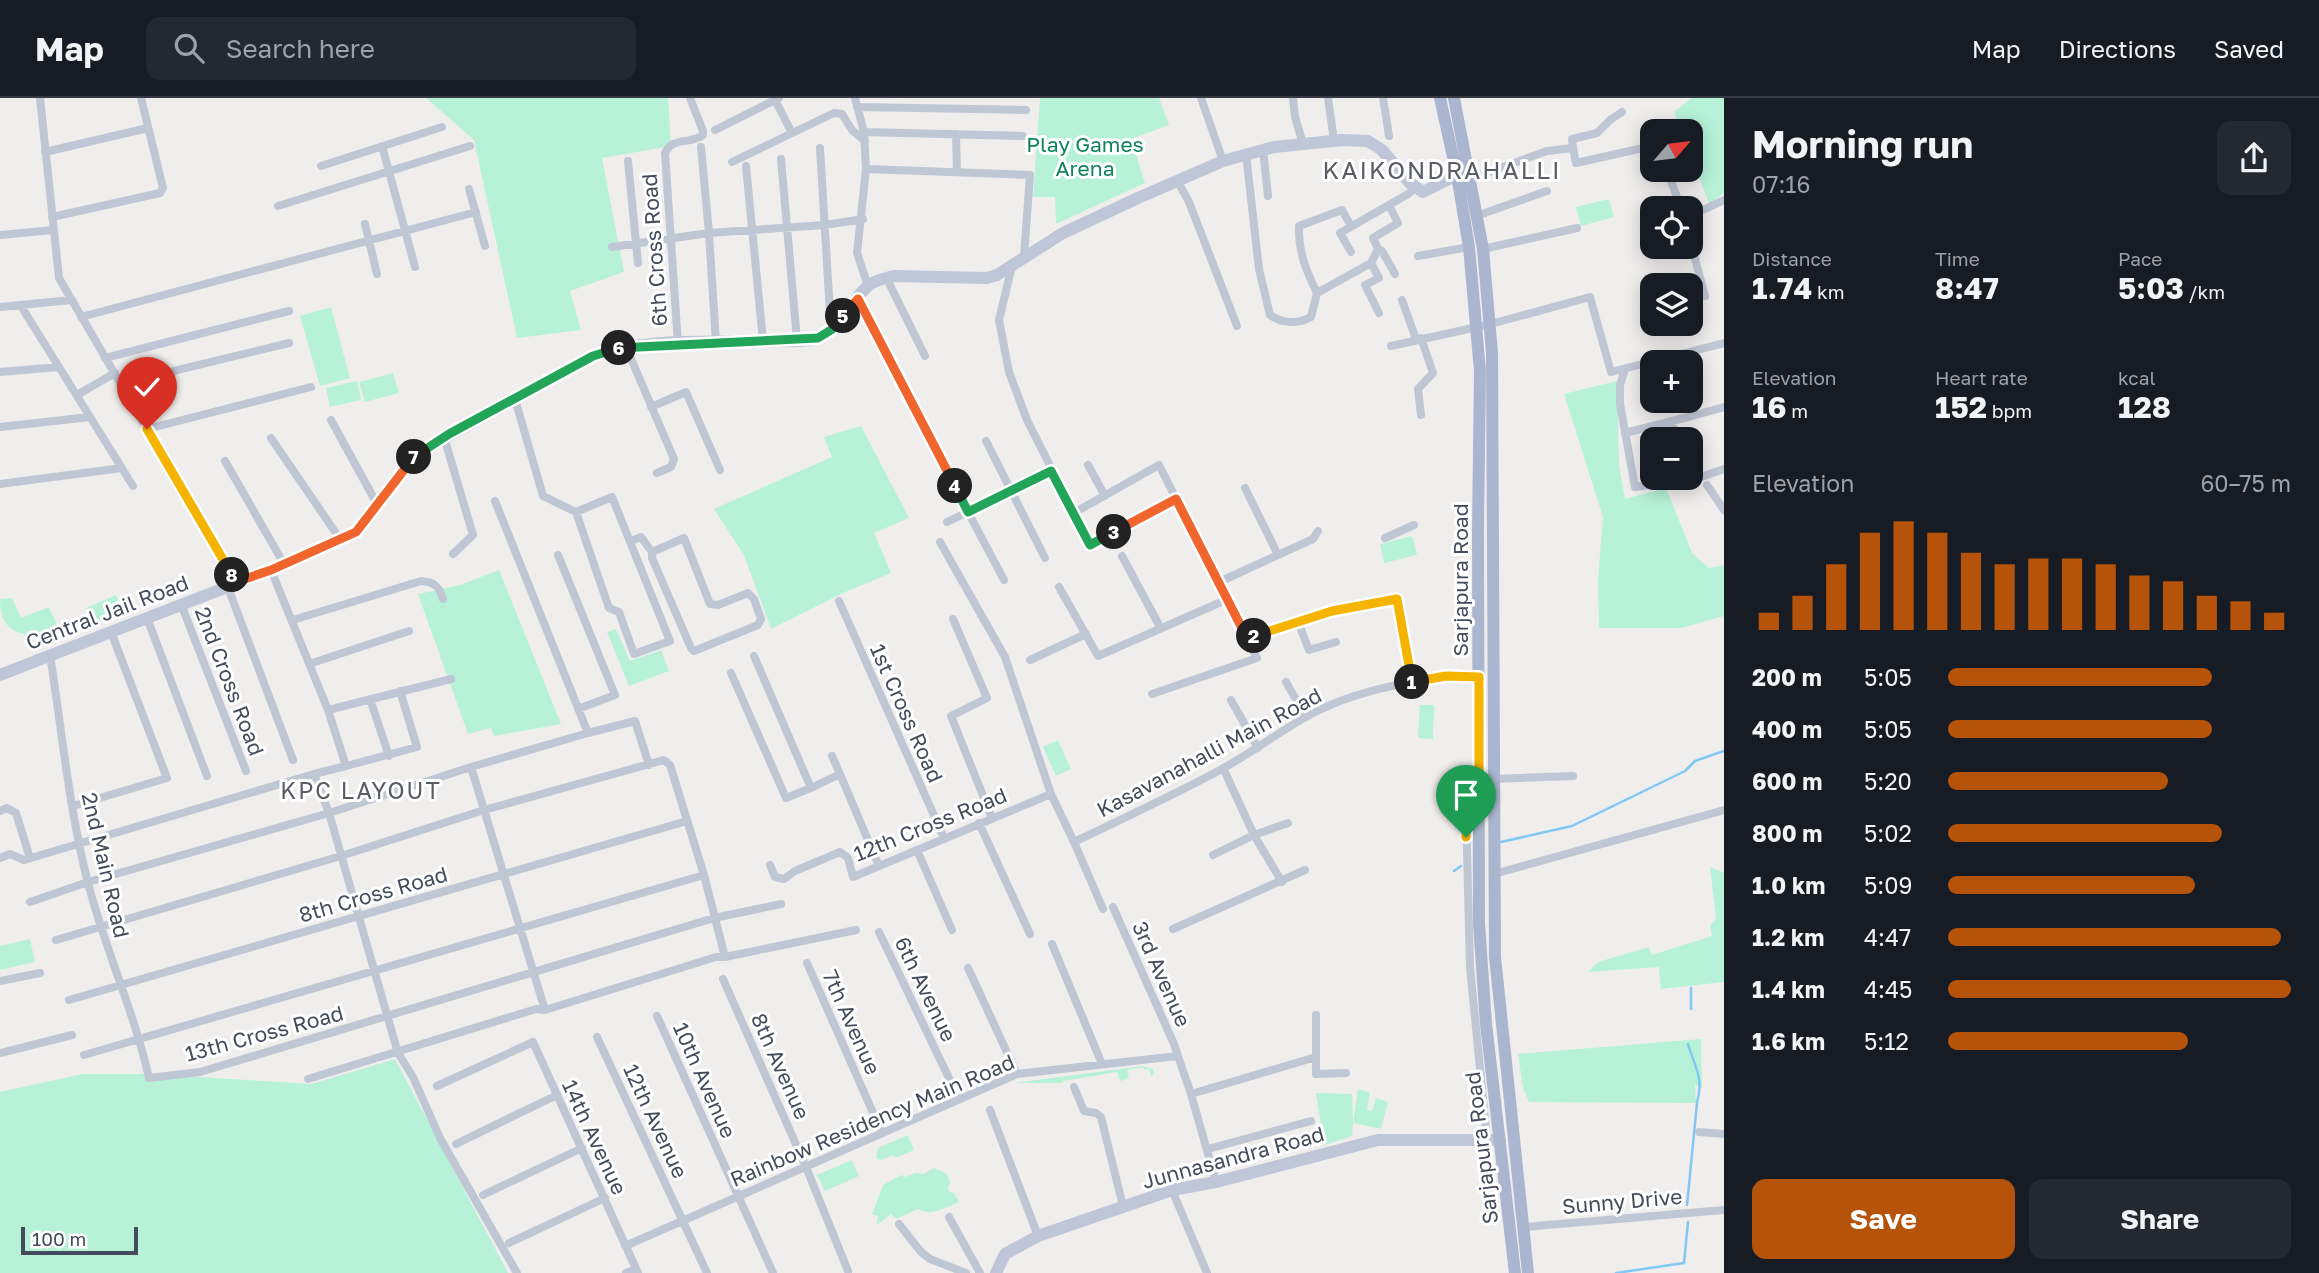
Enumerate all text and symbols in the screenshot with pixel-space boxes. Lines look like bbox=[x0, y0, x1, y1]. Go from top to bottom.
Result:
search box bbox=[146, 17, 636, 80]
text: Map bbox=[35, 29, 104, 68]
icon: search bbox=[170, 29, 208, 67]
text: Search here bbox=[226, 33, 375, 64]
text: Map bbox=[1972, 34, 2021, 63]
text: Directions bbox=[2059, 34, 2176, 63]
text: Saved bbox=[2214, 34, 2284, 63]
north arrow bbox=[1640, 119, 1703, 182]
map controls bbox=[1640, 119, 1703, 490]
text: Morning run bbox=[1752, 121, 1973, 166]
button: share bbox=[2217, 121, 2291, 195]
park label: Play Games Arena bbox=[1026, 131, 1144, 181]
district label: KAIKONDRAHALLI bbox=[1322, 155, 1562, 184]
text: 07:16 bbox=[1752, 170, 1810, 198]
street label: 6th Cross Road bbox=[636, 173, 672, 327]
button: locate bbox=[1640, 196, 1703, 259]
text: Distance bbox=[1752, 247, 1832, 270]
text: Time bbox=[1935, 247, 1980, 270]
text: Pace bbox=[2118, 247, 2162, 270]
text: 1.74 bbox=[1752, 270, 1812, 306]
text: 8:47 bbox=[1935, 270, 1999, 306]
text: 5:03 bbox=[2118, 270, 2184, 306]
button: layers bbox=[1640, 273, 1703, 336]
text: km bbox=[1812, 280, 1844, 303]
text: /km bbox=[2184, 280, 2225, 303]
pin: 5 bbox=[826, 298, 860, 333]
text: 5 bbox=[837, 304, 848, 327]
pin: 6 bbox=[602, 330, 636, 366]
text: 6 bbox=[612, 336, 625, 359]
button: + bbox=[1640, 350, 1703, 413]
pin bbox=[117, 357, 177, 429]
text: Elevation bbox=[1752, 366, 1837, 389]
text: Heart rate bbox=[1935, 366, 2028, 389]
text: kcal bbox=[2118, 366, 2156, 389]
icon: check bbox=[128, 368, 166, 406]
text: 16 bbox=[1752, 389, 1787, 425]
text: 152 bbox=[1935, 389, 1987, 425]
text: 128 bbox=[2118, 389, 2171, 425]
text: m bbox=[1787, 399, 1808, 422]
text: bpm bbox=[1987, 399, 2032, 422]
button: − bbox=[1640, 427, 1703, 490]
pin: 7 bbox=[396, 440, 432, 474]
text: 7 bbox=[408, 445, 419, 468]
pin: 4 bbox=[937, 468, 972, 504]
text: Elevation bbox=[1752, 469, 1854, 497]
text: 60–75 m bbox=[2200, 469, 2291, 497]
text: 4 bbox=[949, 474, 960, 497]
street label: Sarjapura Road bbox=[1447, 503, 1473, 657]
pin: 3 bbox=[1096, 514, 1132, 550]
text: 3 bbox=[1108, 520, 1119, 543]
pin: 8 bbox=[215, 558, 250, 592]
text: 8 bbox=[225, 563, 238, 586]
street label: Central Jail Road bbox=[22, 569, 192, 655]
street label: 2nd Cross Road bbox=[190, 603, 270, 759]
pin: 2 bbox=[1236, 618, 1272, 654]
text: 2 bbox=[1248, 624, 1259, 647]
street label: 1st Cross Road bbox=[865, 640, 949, 786]
text: 200 m bbox=[1752, 663, 1822, 691]
text: 5:05 bbox=[1864, 663, 1912, 691]
pin: 1 bbox=[1394, 664, 1430, 700]
text: 1 bbox=[1407, 670, 1416, 693]
street label: Kasavanahalli Main Road bbox=[1092, 682, 1326, 822]
text: 400 m bbox=[1752, 715, 1822, 743]
text: 5:05 bbox=[1864, 715, 1912, 743]
pin bbox=[1436, 765, 1496, 837]
text: 600 m bbox=[1752, 767, 1822, 795]
text: 5:20 bbox=[1864, 767, 1912, 795]
district label: KPC LAYOUT bbox=[280, 776, 442, 804]
icon: arrive bbox=[1447, 776, 1485, 814]
street label: 12th Cross Road bbox=[850, 781, 1010, 867]
street label: 2nd Main Road bbox=[77, 790, 135, 940]
text: 800 m bbox=[1752, 819, 1823, 847]
text: 5:02 bbox=[1864, 819, 1912, 847]
street label: 8th Cross Road bbox=[296, 860, 450, 928]
text: 1.0 km bbox=[1752, 871, 1825, 899]
text: 5:09 bbox=[1864, 871, 1912, 899]
street label: 3rd Avenue bbox=[1127, 917, 1197, 1031]
text: 1.2 km bbox=[1752, 923, 1824, 951]
text: 4:47 bbox=[1864, 923, 1911, 951]
street label: 6th Avenue bbox=[889, 932, 963, 1046]
street label: 7th Avenue bbox=[817, 966, 887, 1078]
text: 1.4 km bbox=[1752, 975, 1825, 1003]
text: 4:45 bbox=[1864, 975, 1912, 1003]
street label: 13th Cross Road bbox=[182, 999, 346, 1067]
street label: 8th Avenue bbox=[746, 1009, 816, 1123]
street label: 10th Avenue bbox=[668, 1018, 742, 1142]
text: 1.6 km bbox=[1752, 1027, 1825, 1055]
text: 5:12 bbox=[1864, 1027, 1909, 1055]
street label: Rainbow Residency Main Road bbox=[726, 1048, 1018, 1192]
street label: 12th Avenue bbox=[618, 1060, 694, 1182]
street label: Sarjapura Road bbox=[1459, 1070, 1503, 1226]
street label: 14th Avenue bbox=[557, 1075, 633, 1199]
street label: Junnasandra Road bbox=[1139, 1120, 1327, 1194]
button: Save bbox=[1752, 1179, 2015, 1259]
button: Share bbox=[2029, 1179, 2291, 1259]
street label: Sunny Drive bbox=[1561, 1183, 1683, 1219]
scale bar bbox=[21, 1224, 138, 1256]
text: 100 m bbox=[32, 1227, 86, 1250]

